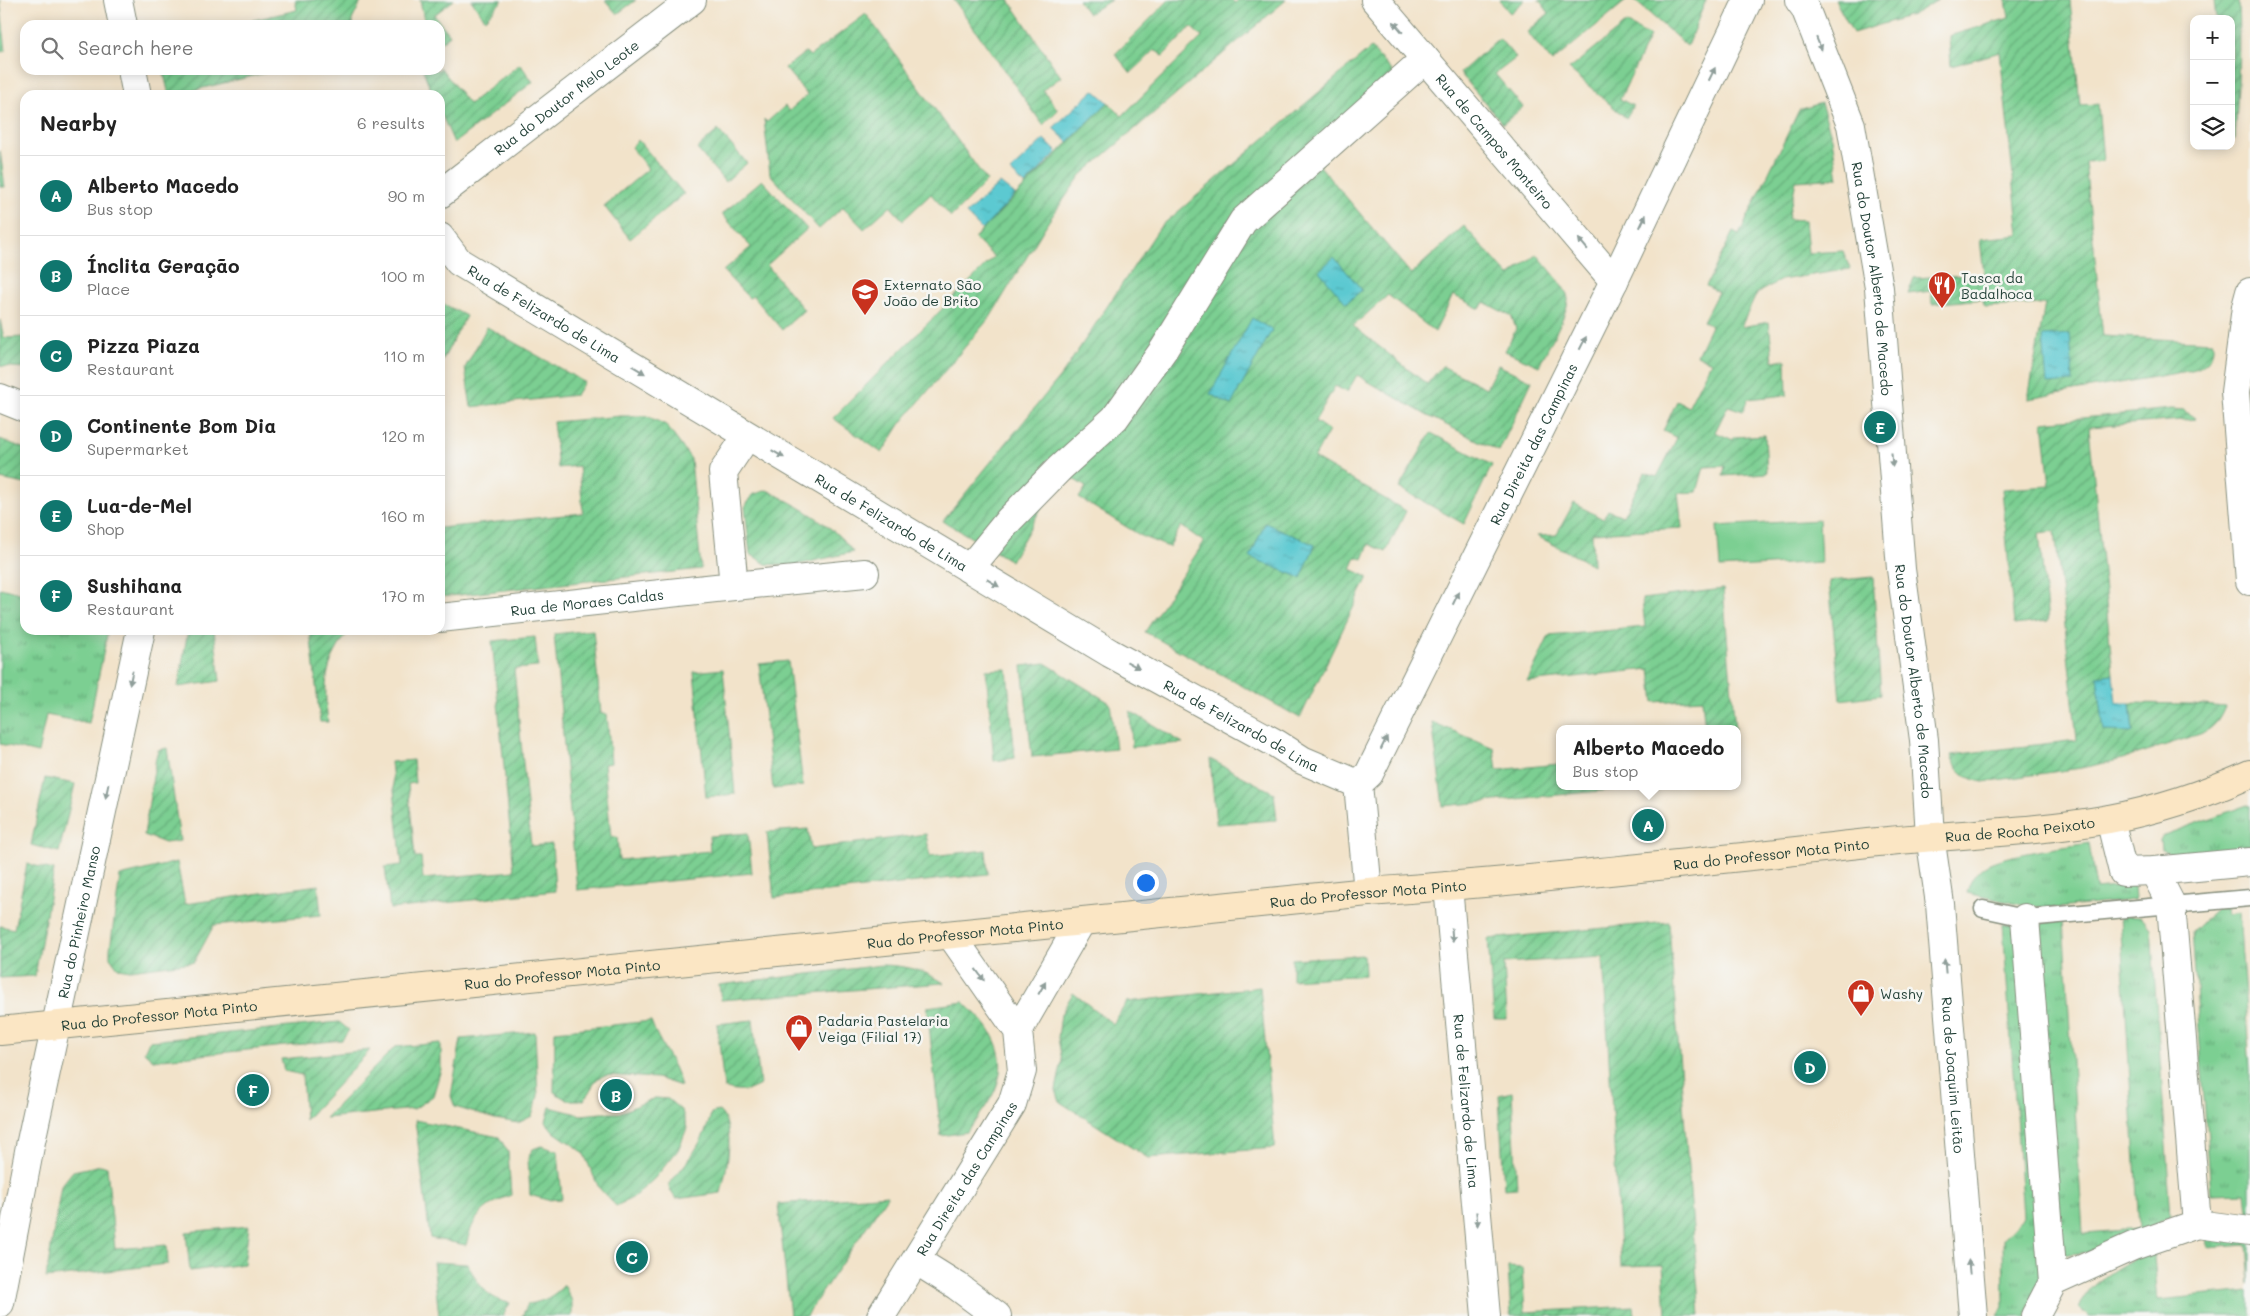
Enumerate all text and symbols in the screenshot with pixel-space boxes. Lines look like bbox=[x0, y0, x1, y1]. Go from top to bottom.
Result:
map controls bbox=[2190, 15, 2235, 150]
button: + bbox=[2190, 15, 2235, 60]
search box bbox=[20, 20, 445, 75]
one-way arrow bbox=[1392, 21, 1403, 34]
icon: search bbox=[38, 34, 66, 62]
text: Search here bbox=[78, 35, 194, 60]
street label: Rua do Doutor Melo Leote bbox=[489, 35, 643, 159]
one-way arrow bbox=[1816, 37, 1823, 52]
button: − bbox=[2190, 60, 2235, 105]
one-way arrow bbox=[1708, 67, 1717, 82]
street label: Rua de Campos Monteiro bbox=[1432, 69, 1558, 213]
button: layers bbox=[2190, 105, 2235, 150]
text: Nearby bbox=[40, 109, 117, 136]
text: 6 results bbox=[357, 112, 425, 133]
street label: Rua do Doutor Alberto de Macedo bbox=[1848, 160, 1897, 396]
text: Alberto Macedo bbox=[87, 173, 239, 198]
text: A bbox=[50, 185, 62, 206]
text: 90 m bbox=[388, 185, 425, 206]
text: Bus stop bbox=[87, 198, 153, 219]
one-way arrow bbox=[1639, 214, 1647, 228]
one-way arrow bbox=[1577, 238, 1588, 251]
text: Ínclita Geração bbox=[87, 253, 240, 278]
street label: Rua de Felizardo de Lima bbox=[464, 260, 624, 367]
text: B bbox=[51, 265, 61, 286]
text: 100 m bbox=[380, 265, 425, 286]
place label: Tasca da Badalhoca bbox=[1961, 268, 2033, 303]
restaurant icon: Tasca da Badalhoca bbox=[1927, 270, 1957, 309]
place label: Externato São João de Brito bbox=[884, 275, 981, 310]
school or university icon: Externato São João de Brito bbox=[850, 277, 880, 316]
text: Place bbox=[87, 278, 130, 299]
text: Pizza Piaza bbox=[87, 333, 200, 358]
one-way arrow bbox=[1579, 336, 1587, 350]
text: C bbox=[50, 345, 62, 366]
text: 110 m bbox=[383, 345, 425, 366]
text: Restaurant bbox=[87, 358, 175, 379]
street label: Rua Direita das Campinas bbox=[1485, 360, 1581, 528]
one-way arrow bbox=[632, 366, 645, 375]
pin: E bbox=[1864, 408, 1896, 446]
text: Continente Bom Dia bbox=[87, 413, 276, 438]
text: D bbox=[50, 425, 62, 446]
text: 120 m bbox=[381, 425, 425, 446]
text: Supermarket bbox=[87, 438, 189, 459]
one-way arrow bbox=[771, 450, 785, 459]
one-way arrow bbox=[1889, 453, 1897, 469]
street label: Rua de Felizardo de Lima bbox=[812, 469, 972, 575]
text: Lua-de-Mel bbox=[87, 493, 192, 518]
text: E bbox=[51, 505, 61, 526]
text: 160 m bbox=[380, 505, 425, 526]
text: Shop bbox=[87, 518, 124, 539]
street label: Rua do Doutor Alberto de Macedo bbox=[1891, 563, 1937, 799]
text: Sushihana bbox=[87, 573, 182, 598]
one-way arrow bbox=[986, 578, 999, 587]
street label: Rua de Moraes Caldas bbox=[510, 584, 665, 620]
text: F bbox=[51, 585, 61, 606]
text: 170 m bbox=[381, 585, 425, 606]
one-way arrow bbox=[1452, 590, 1460, 605]
text: Restaurant bbox=[87, 598, 175, 619]
one-way arrow bbox=[1125, 661, 1140, 669]
one-way arrow bbox=[127, 670, 135, 685]
street label: Rua de Felizardo de Lima bbox=[1160, 675, 1322, 776]
popup bbox=[1556, 725, 1741, 790]
text: Alberto Macedo bbox=[1573, 735, 1724, 760]
one-way arrow bbox=[1380, 736, 1388, 750]
text: Bus stop bbox=[1573, 760, 1638, 781]
one-way arrow bbox=[103, 783, 111, 799]
pin: A bbox=[1632, 806, 1664, 844]
street label: Rua de Rocha Peixoto bbox=[1945, 812, 2096, 846]
street label: Rua do Professor Mota Pinto bbox=[1672, 833, 1870, 874]
street label: Rua do Pinheiro Manso bbox=[53, 844, 104, 1000]
your location bbox=[1133, 870, 1159, 896]
street label: Rua do Professor Mota Pinto bbox=[1269, 875, 1467, 911]
street label: Rua do Professor Mota Pinto bbox=[866, 914, 1064, 952]
one-way arrow bbox=[1448, 927, 1456, 943]
street label: Rua do Professor Mota Pinto bbox=[463, 954, 661, 993]
one-way arrow bbox=[1941, 958, 1949, 974]
one-way arrow bbox=[975, 968, 985, 981]
shop icon: Washy bbox=[1846, 978, 1876, 1017]
one-way arrow bbox=[1038, 982, 1047, 995]
place label: Washy bbox=[1880, 984, 1923, 1003]
street label: Rua do Professor Mota Pinto bbox=[60, 995, 258, 1034]
street label: Rua de Joaquim Leitão bbox=[1938, 996, 1969, 1154]
place label: Padaria Pastelaria Veiga (Filial 17) bbox=[818, 1011, 949, 1046]
shop icon: Padaria Pastelaria Veiga (Filial 17) bbox=[784, 1013, 814, 1052]
street label: Rua de Felizardo de Lima bbox=[1450, 1013, 1484, 1189]
pin: D bbox=[1794, 1048, 1826, 1086]
pin: F bbox=[237, 1071, 269, 1109]
pin: B bbox=[600, 1076, 632, 1114]
street label: Rua Direita das Campinas bbox=[911, 1097, 1021, 1259]
one-way arrow bbox=[1473, 1211, 1481, 1227]
pin: C bbox=[616, 1238, 648, 1276]
one-way arrow bbox=[1965, 1259, 1973, 1275]

